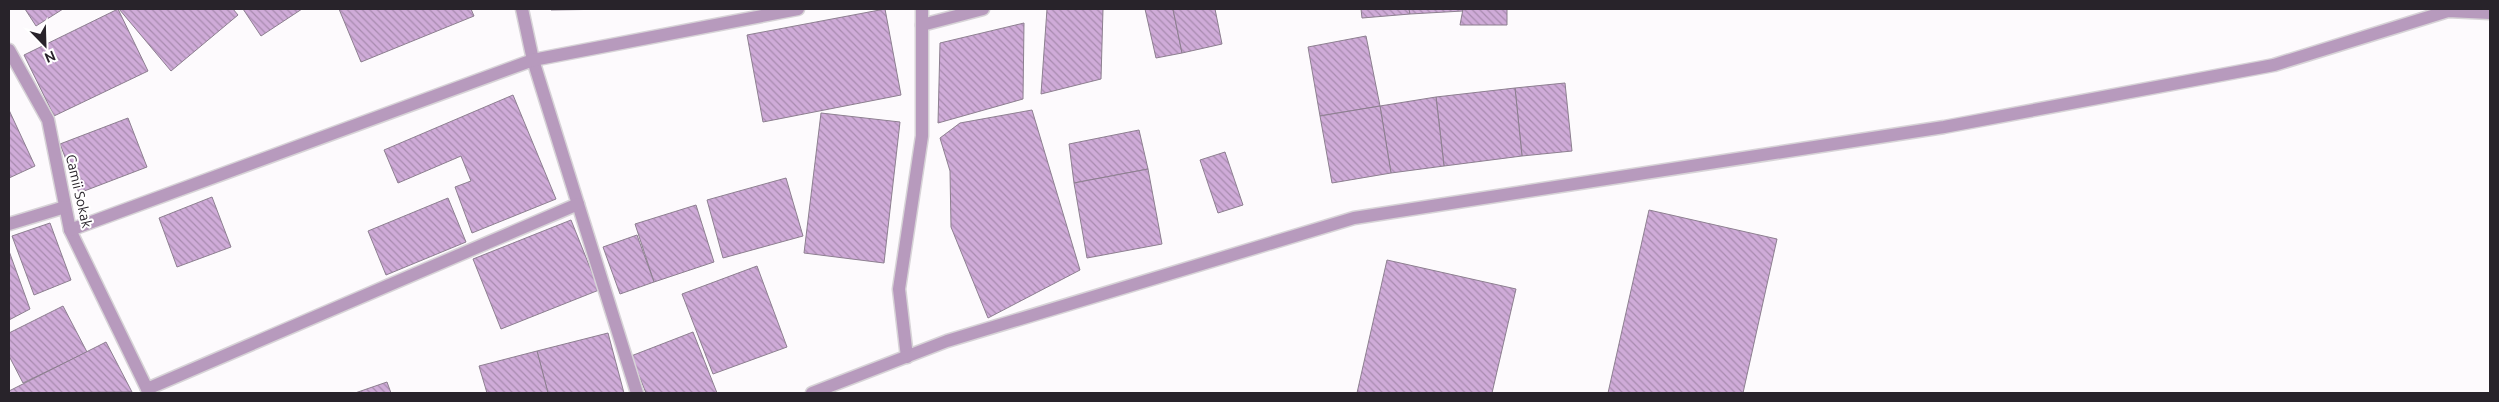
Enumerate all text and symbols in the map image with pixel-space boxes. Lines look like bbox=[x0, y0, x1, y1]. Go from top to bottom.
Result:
north arrow bbox=[20, 20, 70, 70]
text: N bbox=[42, 48, 58, 66]
street label: Camii Sokak bbox=[63, 153, 95, 229]

